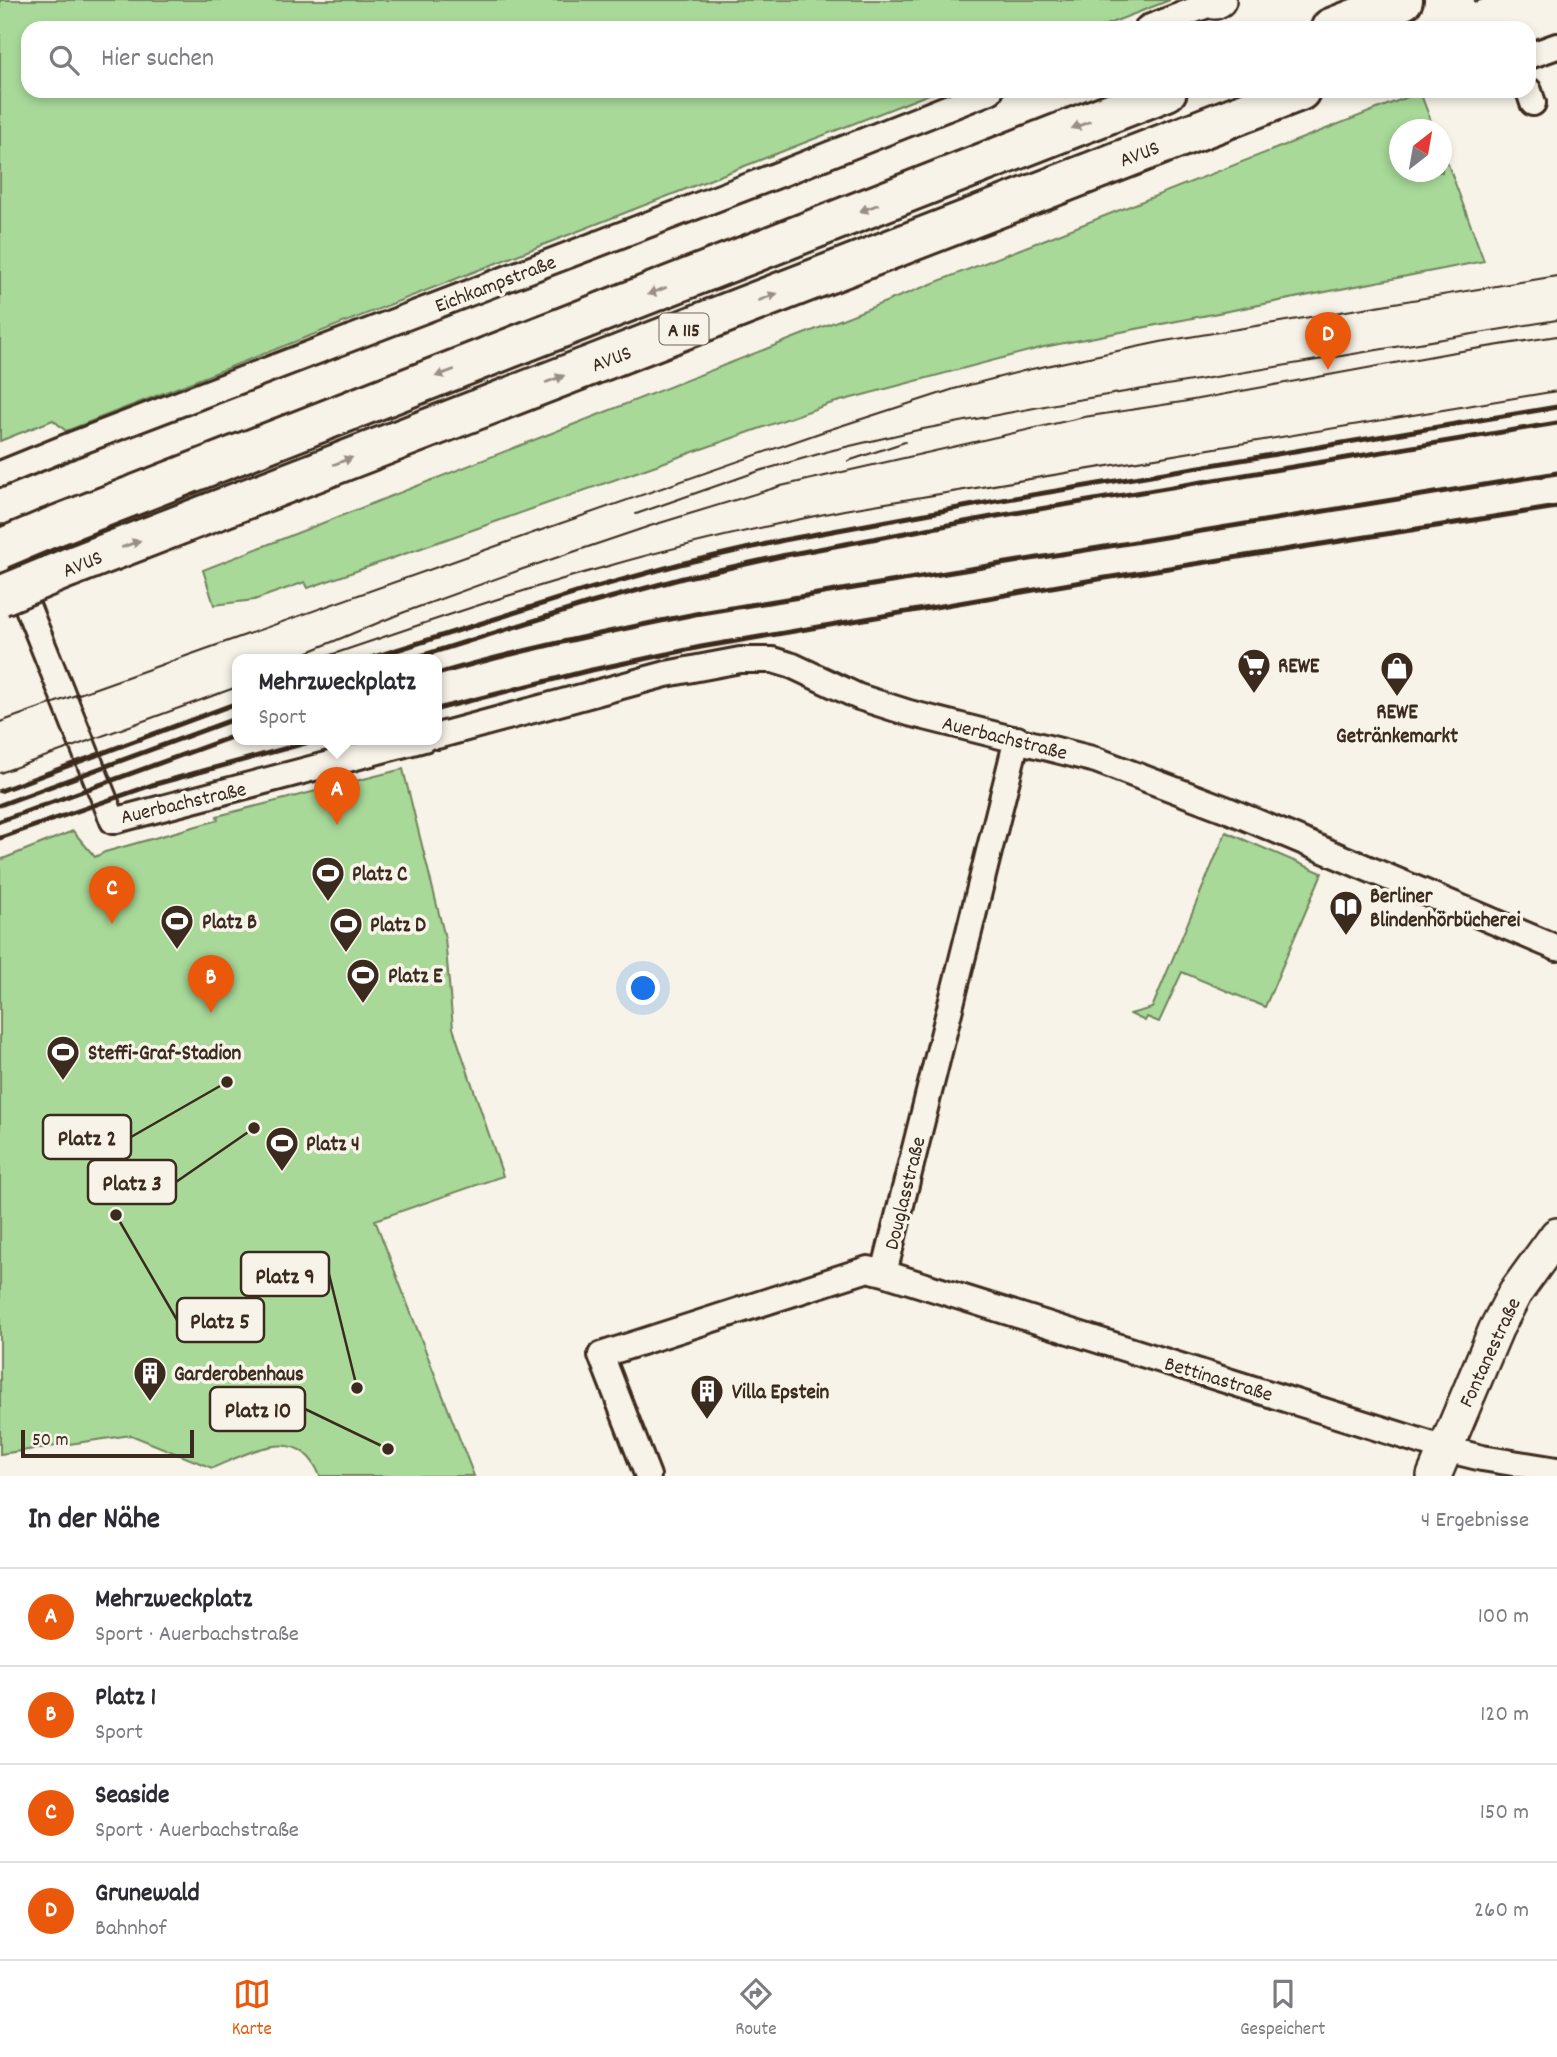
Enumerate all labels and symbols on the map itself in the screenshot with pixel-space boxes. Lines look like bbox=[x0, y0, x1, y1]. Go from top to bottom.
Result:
one-way arrow bbox=[1070, 119, 1091, 130]
north arrow bbox=[1389, 119, 1452, 182]
street label: AVUS bbox=[1116, 134, 1165, 177]
one-way arrow bbox=[858, 202, 879, 213]
street label: Eichkampstraße bbox=[431, 249, 561, 323]
one-way arrow bbox=[646, 285, 667, 296]
one-way arrow bbox=[757, 291, 778, 302]
pin: D bbox=[1305, 312, 1351, 370]
road number: A 115 bbox=[660, 314, 708, 344]
street label: AVUS bbox=[588, 339, 637, 382]
one-way arrow bbox=[434, 368, 455, 379]
one-way arrow bbox=[545, 374, 566, 385]
one-way arrow bbox=[333, 456, 354, 467]
one-way arrow bbox=[121, 538, 142, 549]
street label: AVUS bbox=[59, 544, 108, 587]
supermarket icon: REWE bbox=[1235, 646, 1273, 695]
shop icon: REWE Getränkemarkt bbox=[1378, 649, 1416, 698]
place label: REWE bbox=[1278, 653, 1320, 683]
place label: REWE Getränkemarkt bbox=[1336, 699, 1458, 753]
street label: Auerbachstraße bbox=[939, 710, 1070, 770]
pin: A bbox=[314, 767, 360, 825]
street label: Auerbachstraße bbox=[118, 776, 249, 834]
sports icon: Platz C bbox=[309, 854, 347, 903]
place label: Platz C bbox=[352, 861, 408, 891]
pin: C bbox=[89, 866, 135, 924]
place label: Berliner Blindenhörbücherei bbox=[1370, 883, 1521, 937]
library icon: Berliner Blindenhörbücherei bbox=[1327, 888, 1365, 937]
sports icon: Platz B bbox=[158, 902, 196, 951]
sports icon: Platz D bbox=[327, 905, 365, 954]
place label: Platz B bbox=[202, 909, 257, 939]
place label: Platz D bbox=[370, 912, 426, 942]
pin: B bbox=[188, 955, 234, 1013]
sports icon: Platz E bbox=[344, 956, 382, 1005]
place label: Platz E bbox=[388, 963, 443, 993]
your location bbox=[626, 971, 660, 1005]
sports icon: Steffi-Graf-Stadion bbox=[44, 1033, 82, 1082]
place label: Steffi-Graf-Stadion bbox=[88, 1040, 242, 1070]
callout: Platz 2 bbox=[43, 1115, 131, 1159]
text: Platz 2 bbox=[57, 1124, 117, 1157]
sports icon: Platz 4 bbox=[263, 1124, 301, 1173]
place label: Platz 4 bbox=[306, 1131, 360, 1161]
street label: Douglasstraße bbox=[878, 1134, 935, 1253]
callout: Platz 3 bbox=[88, 1160, 176, 1204]
text: Platz 3 bbox=[102, 1169, 162, 1202]
callout: Platz 9 bbox=[241, 1252, 329, 1296]
text: Platz 9 bbox=[255, 1262, 315, 1295]
street label: Fontanestraße bbox=[1453, 1293, 1530, 1413]
callout: Platz 5 bbox=[177, 1298, 264, 1342]
text: Platz 5 bbox=[190, 1307, 250, 1340]
street label: Bettinastraße bbox=[1160, 1350, 1276, 1412]
building icon: Garderobenhaus bbox=[131, 1354, 169, 1403]
place label: Garderobenhaus bbox=[174, 1361, 304, 1391]
building icon: Villa Epstein bbox=[688, 1372, 726, 1421]
place label: Villa Epstein bbox=[732, 1379, 829, 1409]
callout: Platz 10 bbox=[210, 1387, 305, 1431]
text: Platz 10 bbox=[225, 1396, 291, 1429]
scale bar bbox=[21, 1427, 194, 1459]

